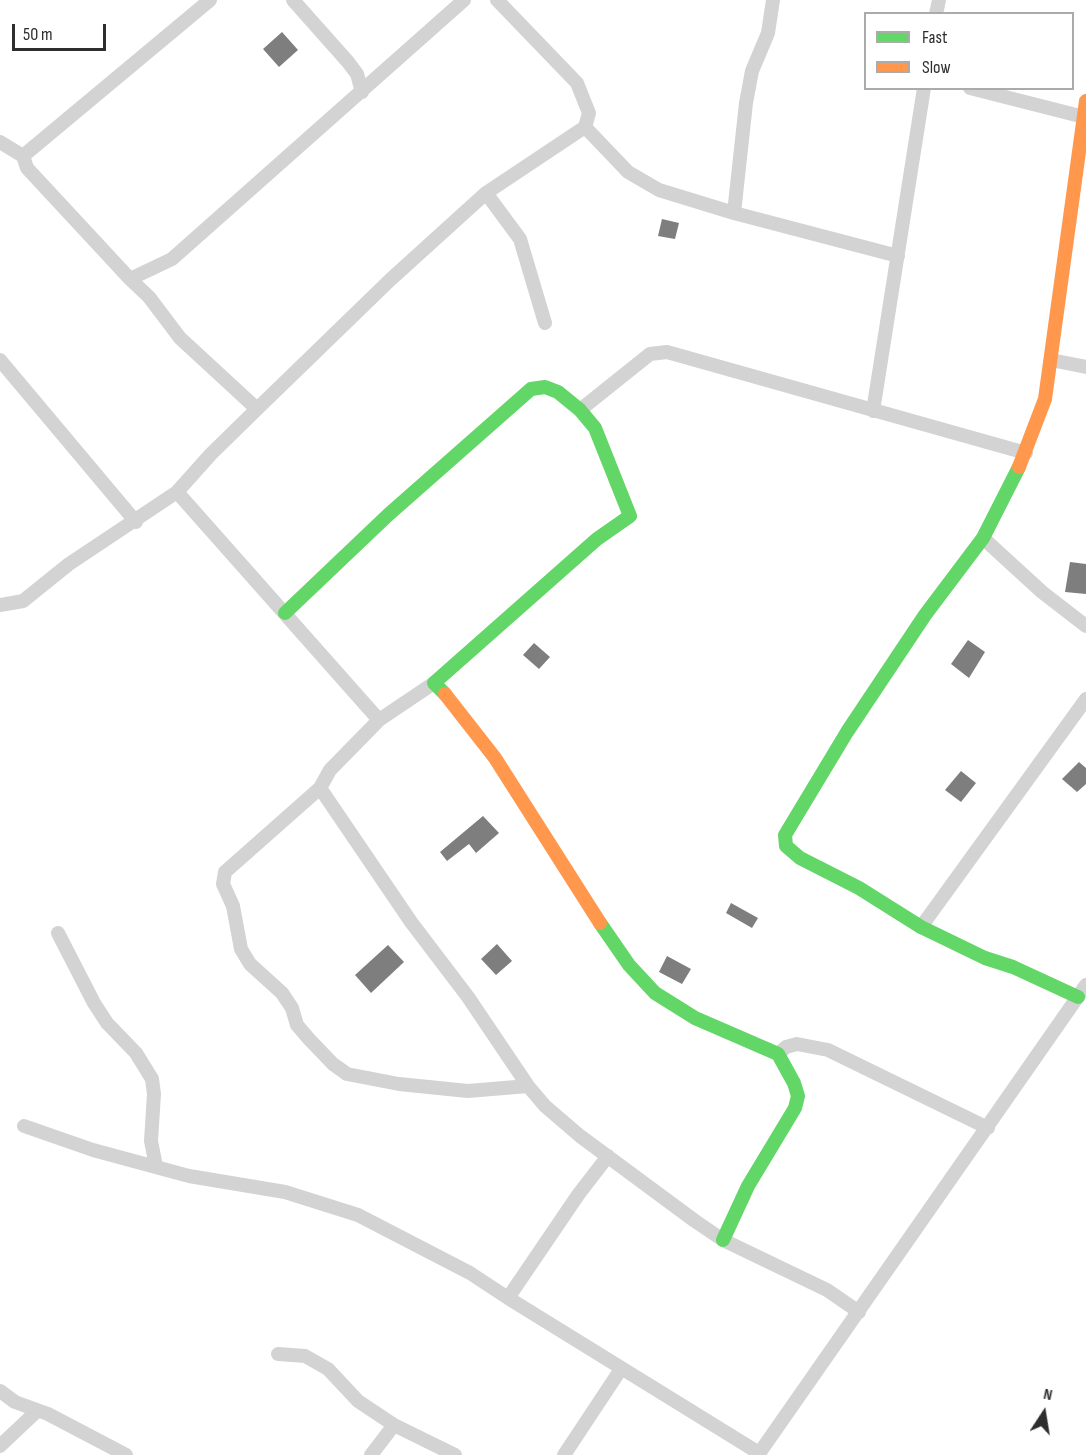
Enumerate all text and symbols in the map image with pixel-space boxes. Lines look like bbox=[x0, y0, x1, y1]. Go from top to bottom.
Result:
scale bar bbox=[15, 12, 110, 50]
legend bbox=[864, 12, 1074, 90]
text: 50 m bbox=[23, 24, 53, 45]
text: Fast bbox=[922, 27, 947, 48]
text: Slow bbox=[922, 57, 951, 78]
north arrow bbox=[1014, 1383, 1074, 1443]
text: N bbox=[1042, 1385, 1054, 1405]

